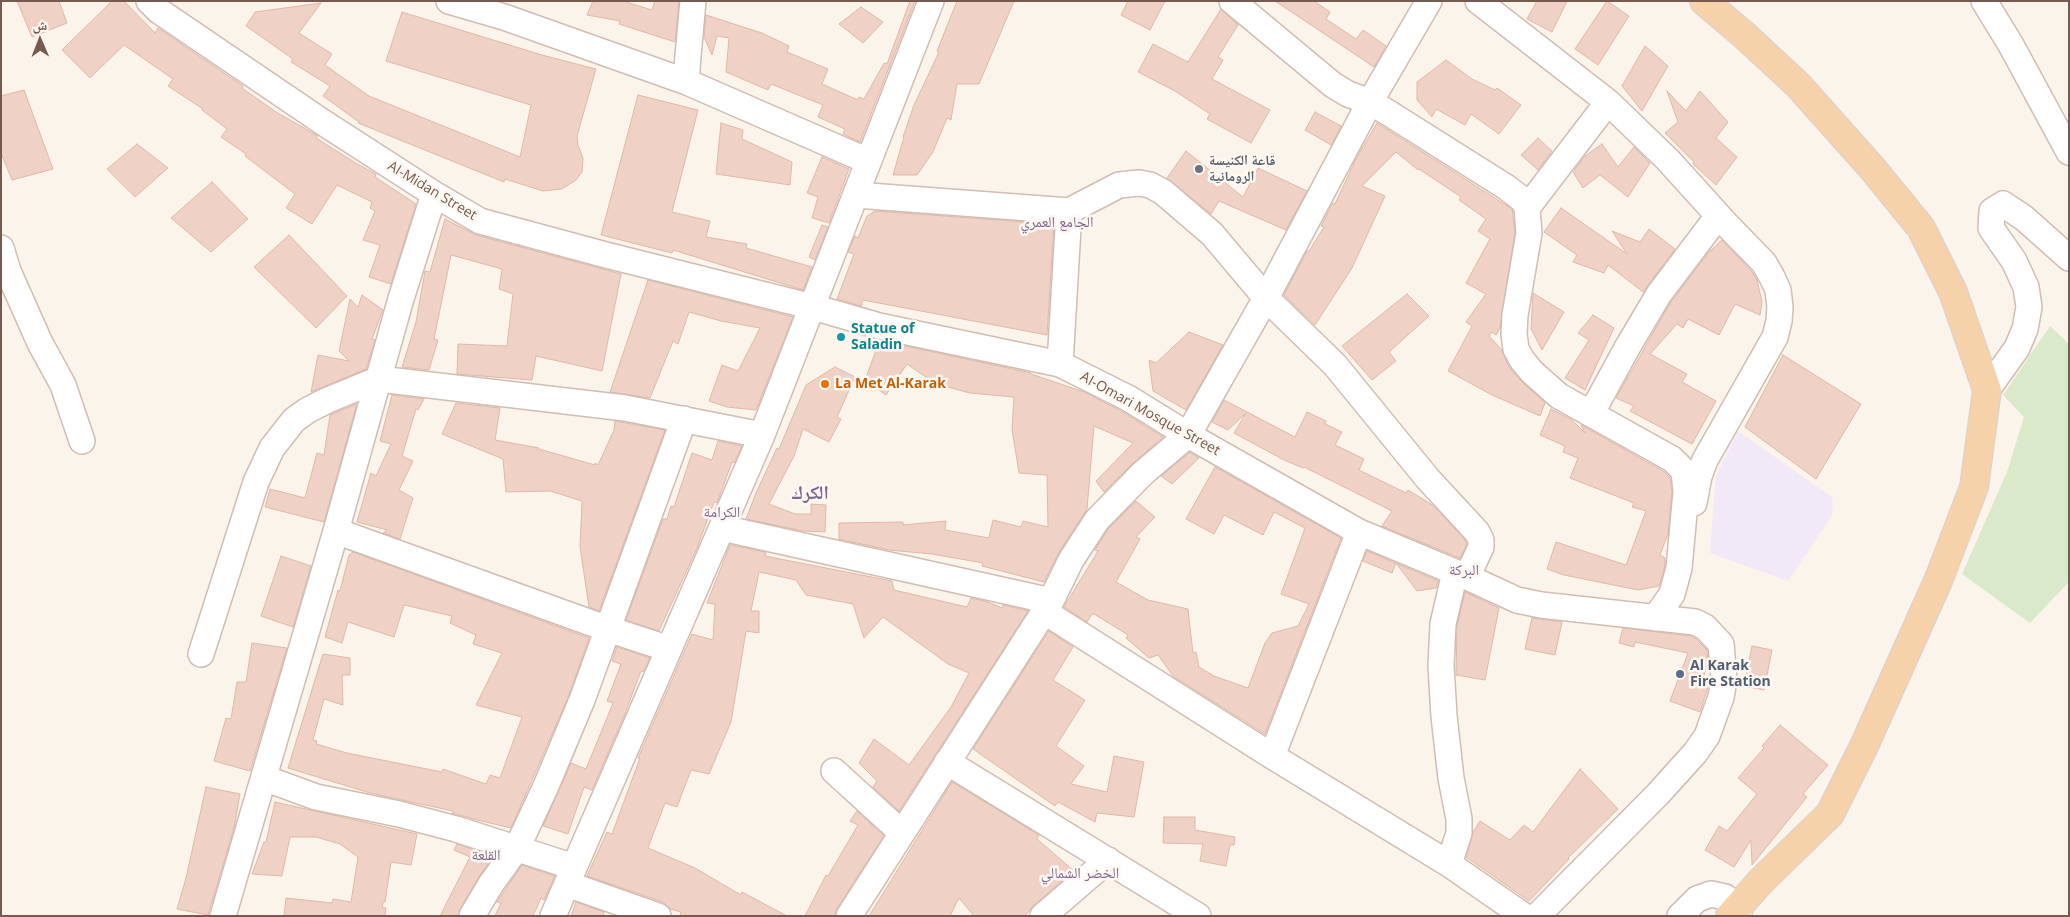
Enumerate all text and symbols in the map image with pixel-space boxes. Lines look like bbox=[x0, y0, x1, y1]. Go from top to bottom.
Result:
north arrow bbox=[15, 15, 65, 65]
text: ش bbox=[32, 15, 47, 34]
place label: قاعة الكنيسة الرومانية bbox=[1209, 153, 1275, 186]
street label: AI-Midan Street bbox=[384, 158, 480, 224]
marker: قاعة الكنيسة الرومانية bbox=[1193, 163, 1205, 175]
district label: الجامع العمري bbox=[1021, 214, 1093, 232]
place label: Statue of Saladin bbox=[851, 321, 915, 354]
marker: Statue of Saladin bbox=[835, 331, 847, 343]
street label: AI-Omari Mosque Street bbox=[1077, 369, 1223, 459]
place label: La Met Al-Karak bbox=[835, 376, 946, 392]
marker: La Met Al-Karak bbox=[819, 378, 831, 390]
district label: الكرك bbox=[791, 483, 829, 505]
district label: الكرامة bbox=[704, 504, 740, 522]
district label: البركة bbox=[1449, 562, 1479, 580]
place label: Al Karak Fire Station bbox=[1690, 658, 1771, 690]
marker: Al Karak Fire Station bbox=[1674, 668, 1686, 680]
district label: القلعة bbox=[471, 847, 501, 865]
district label: الخضر الشمالي bbox=[1041, 865, 1119, 883]

